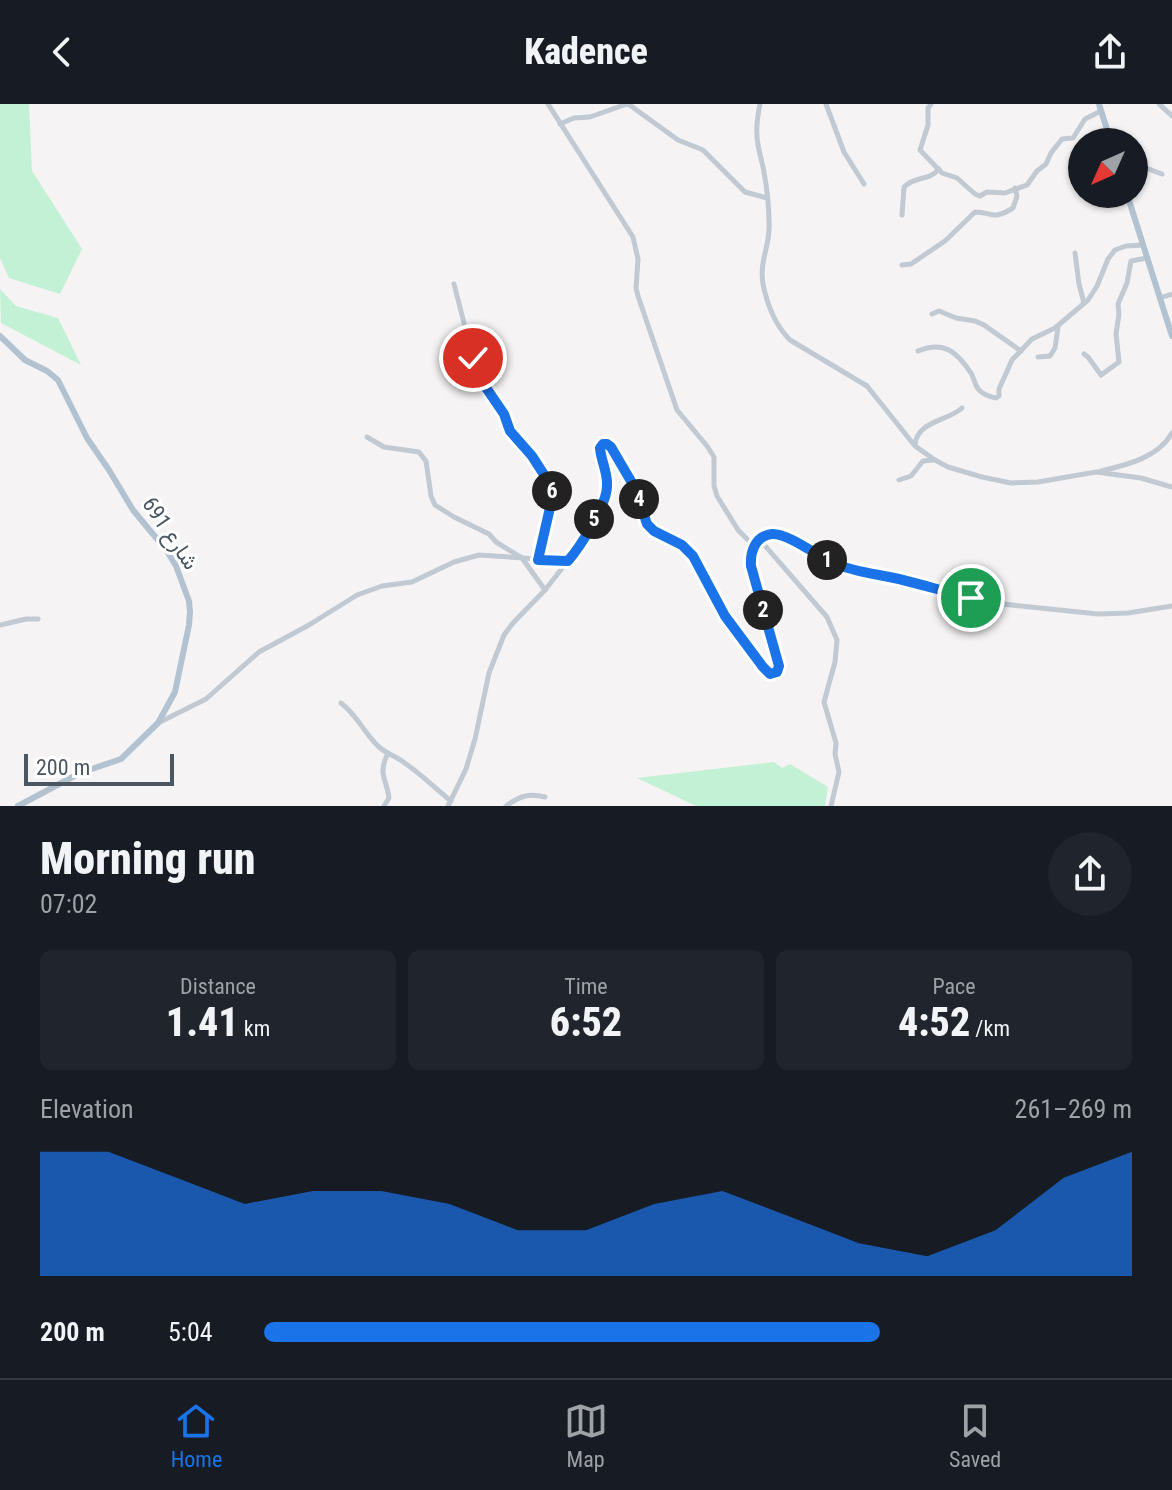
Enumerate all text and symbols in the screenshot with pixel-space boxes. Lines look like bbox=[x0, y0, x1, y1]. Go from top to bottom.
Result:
icon: back bbox=[40, 30, 84, 74]
icon: share bbox=[1088, 30, 1132, 74]
text: Kadence bbox=[524, 31, 648, 73]
north arrow bbox=[1068, 128, 1148, 208]
map controls bbox=[1068, 128, 1148, 208]
pin bbox=[439, 324, 507, 392]
icon: check bbox=[451, 336, 495, 380]
pin: 6 bbox=[532, 471, 572, 511]
text: 6 bbox=[546, 478, 558, 503]
pin: 4 bbox=[619, 479, 659, 519]
text: 4 bbox=[633, 486, 645, 511]
street label: شارع 691 bbox=[136, 492, 204, 575]
pin: 5 bbox=[574, 499, 614, 539]
text: 5 bbox=[588, 506, 600, 531]
pin: 1 bbox=[807, 540, 847, 580]
text: 1 bbox=[821, 547, 833, 572]
pin bbox=[937, 564, 1005, 632]
icon: arrive bbox=[949, 576, 993, 620]
pin: 2 bbox=[743, 590, 783, 630]
text: 2 bbox=[757, 597, 769, 622]
scale bar bbox=[24, 750, 174, 786]
text: 200 m bbox=[36, 755, 90, 780]
button: share bbox=[1048, 832, 1132, 916]
text: Morning run bbox=[40, 833, 256, 885]
text: 07:02 bbox=[40, 889, 97, 919]
text: Distance bbox=[180, 974, 256, 999]
text: Time bbox=[564, 974, 608, 999]
text: Pace bbox=[932, 974, 976, 999]
text: 1.41 bbox=[166, 999, 239, 1046]
text: 6:52 bbox=[550, 999, 622, 1046]
text: 4:52 bbox=[898, 999, 970, 1046]
text: km bbox=[239, 1016, 270, 1041]
text: /km bbox=[970, 1016, 1010, 1041]
text: Elevation bbox=[40, 1094, 134, 1124]
text: 261–269 m bbox=[1015, 1094, 1132, 1124]
text: 200 m bbox=[40, 1317, 105, 1347]
text: 5:04 bbox=[168, 1317, 213, 1347]
tab: Home bbox=[171, 1399, 222, 1472]
tab: Map bbox=[564, 1399, 608, 1472]
tab: Saved bbox=[949, 1399, 1001, 1472]

